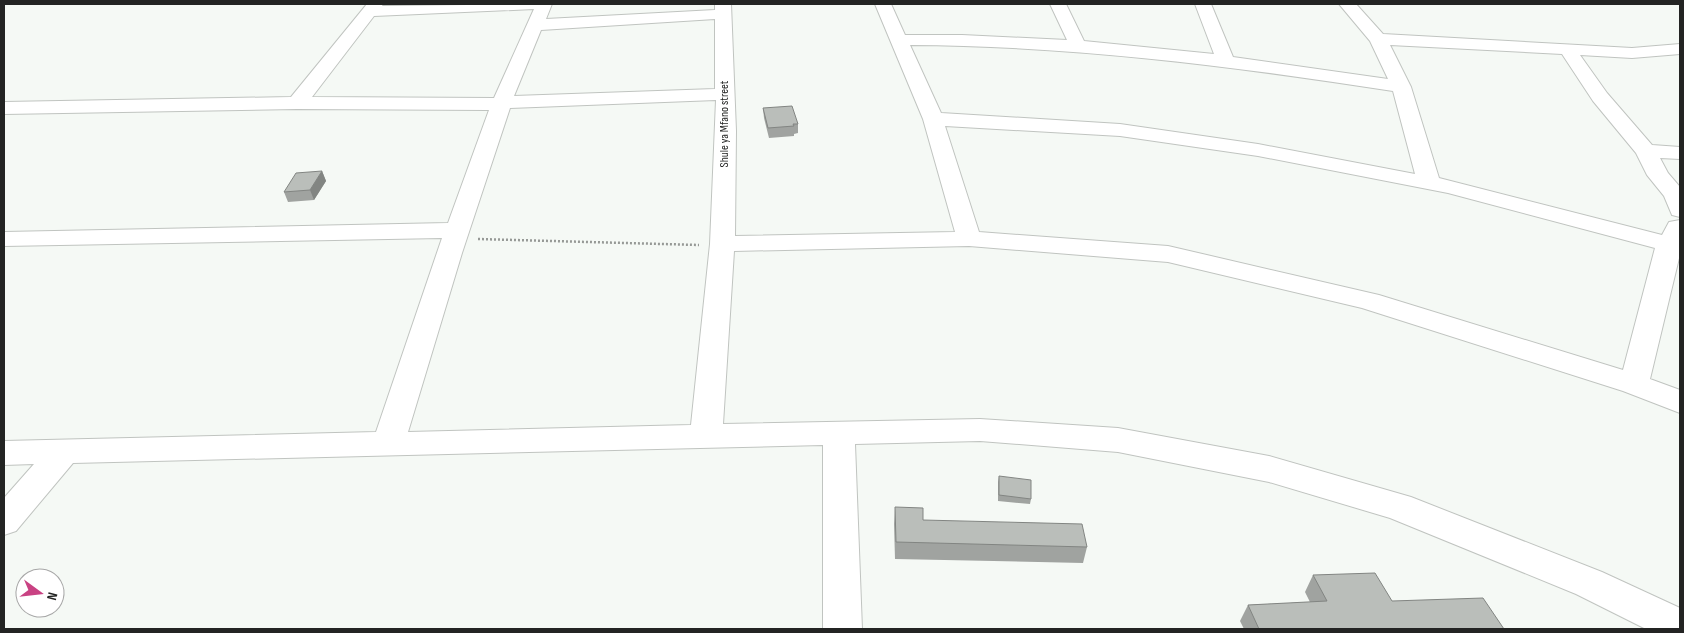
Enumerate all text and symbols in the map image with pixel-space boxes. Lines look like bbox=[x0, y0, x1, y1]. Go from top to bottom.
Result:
street label: Shule ya Mfano street bbox=[717, 80, 732, 167]
north arrow bbox=[15, 568, 65, 618]
text: N bbox=[43, 590, 61, 602]

